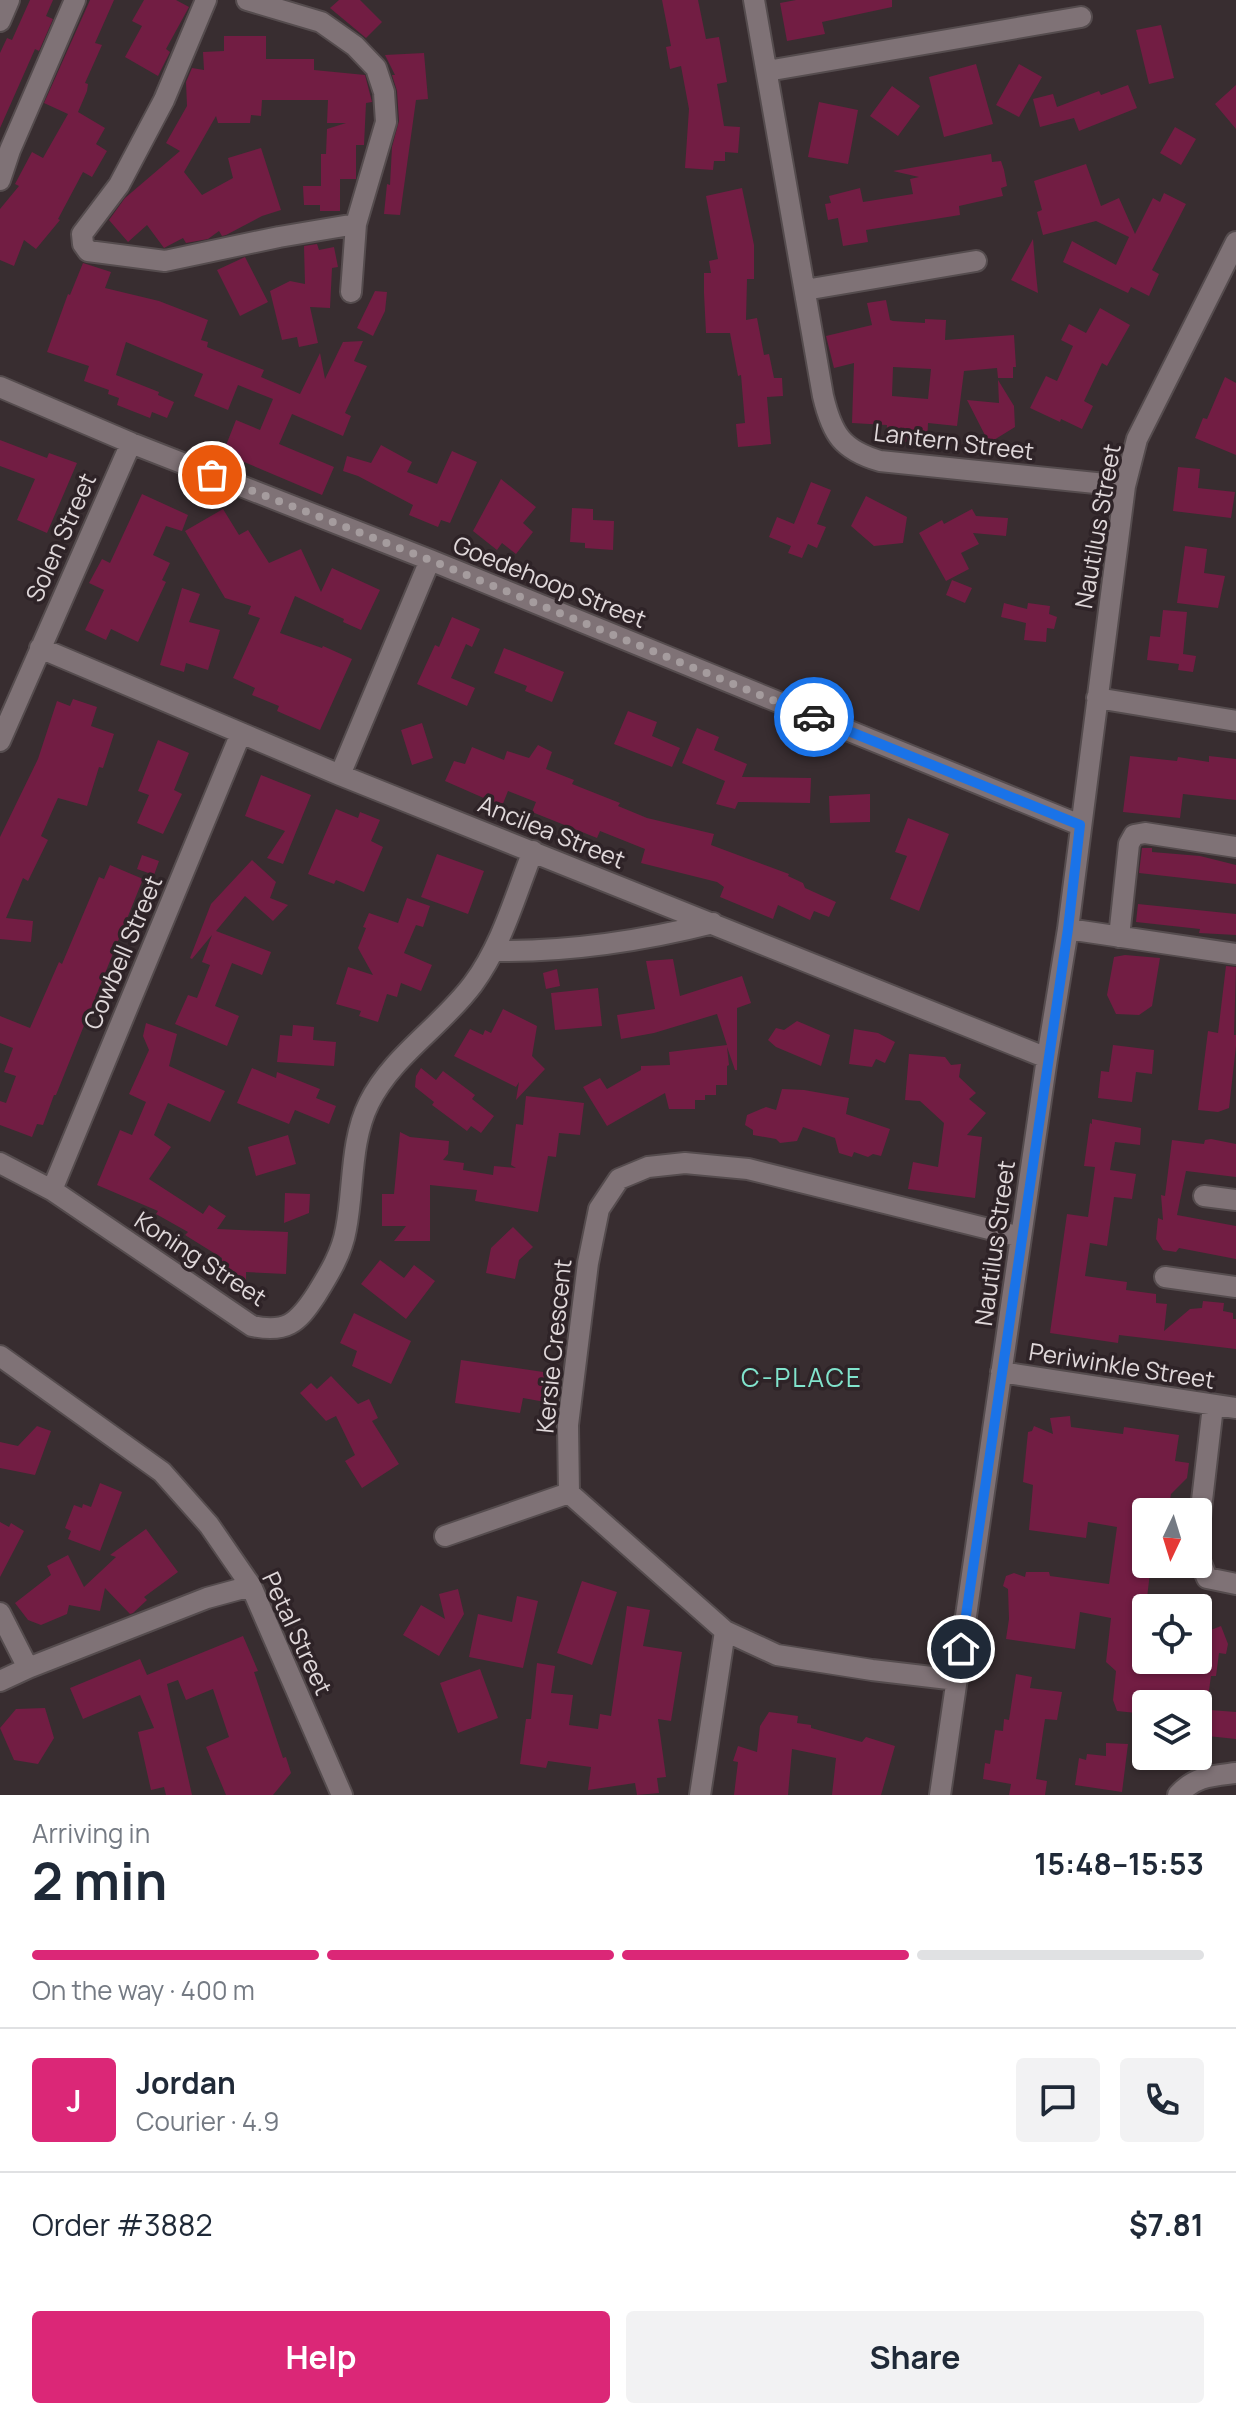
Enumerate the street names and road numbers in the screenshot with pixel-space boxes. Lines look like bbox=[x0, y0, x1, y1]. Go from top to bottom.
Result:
street label: Lantern Street bbox=[872, 415, 1036, 467]
street label: Nautilus Street bbox=[1066, 441, 1128, 611]
street label: Solen Street bbox=[17, 467, 103, 607]
street label: Goedehoop Street bbox=[449, 527, 651, 635]
street label: Ancilea Street bbox=[474, 786, 630, 876]
street label: Cowbell Street bbox=[75, 870, 169, 1034]
street label: Nautilus Street bbox=[966, 1158, 1022, 1328]
street label: Koning Street bbox=[129, 1203, 273, 1313]
street label: Kersie Crescent bbox=[527, 1257, 579, 1435]
street label: Periwinkle Street bbox=[1027, 1334, 1217, 1396]
street label: Petal Street bbox=[255, 1566, 341, 1700]

